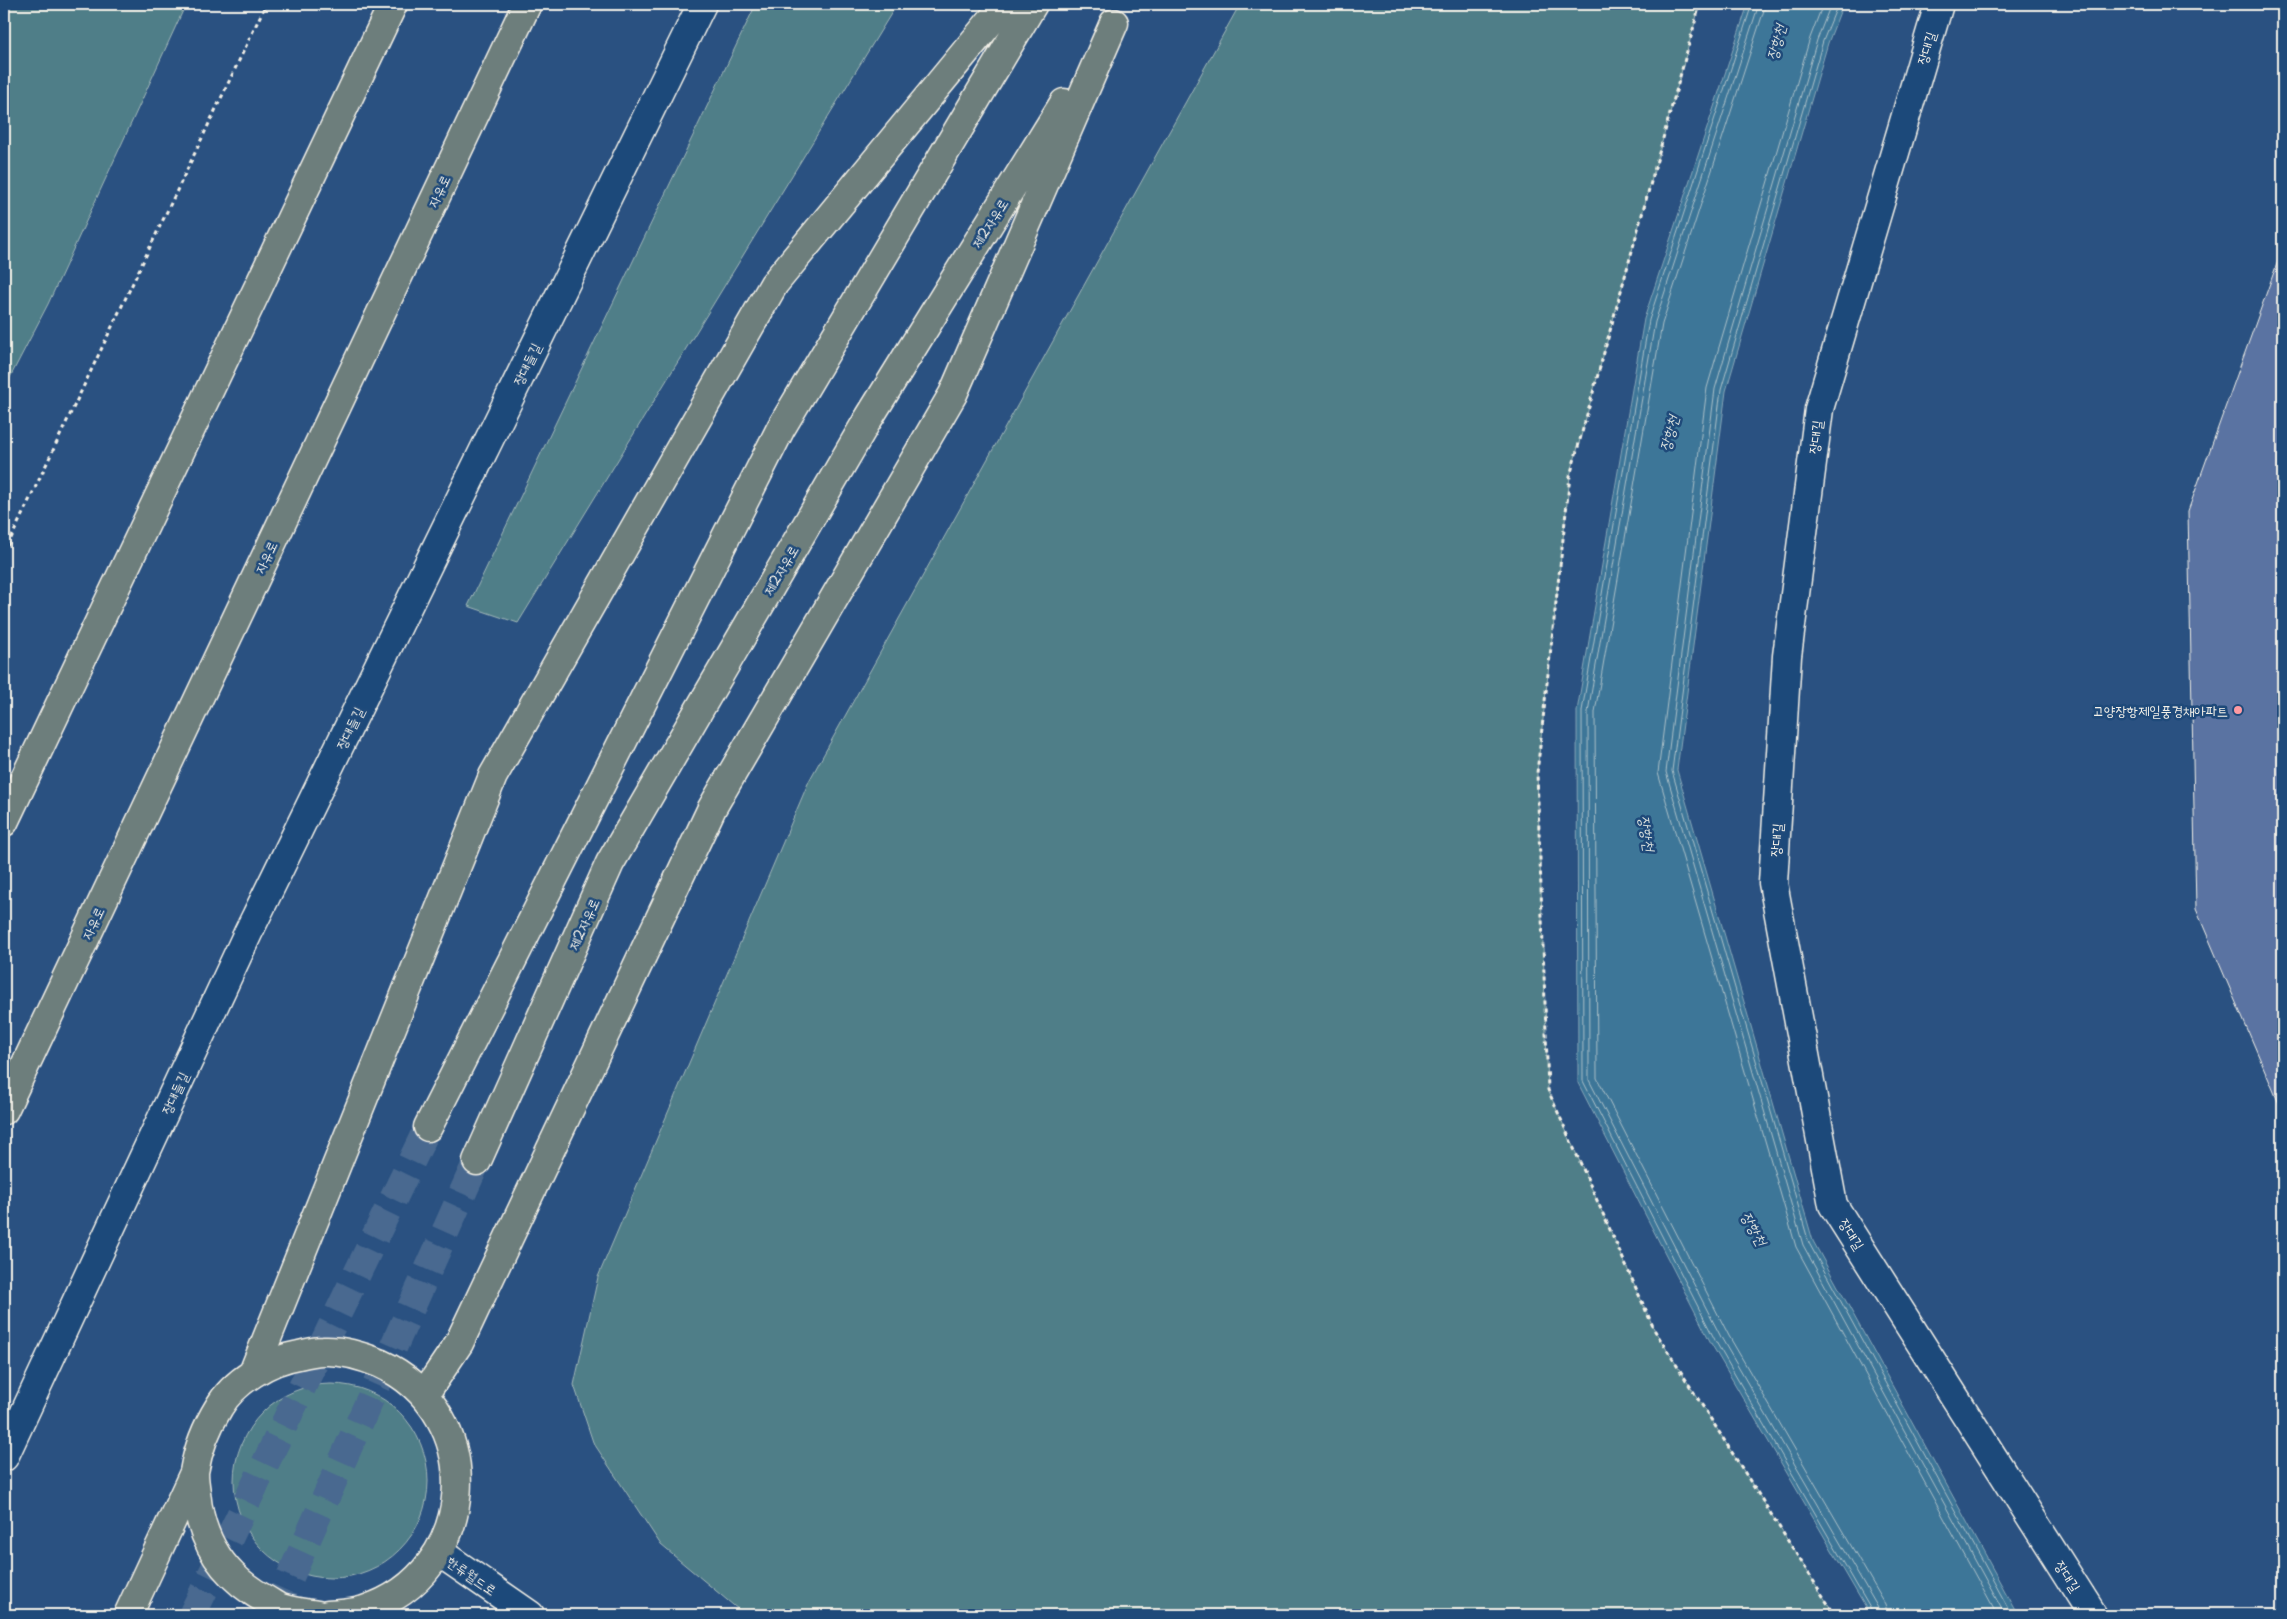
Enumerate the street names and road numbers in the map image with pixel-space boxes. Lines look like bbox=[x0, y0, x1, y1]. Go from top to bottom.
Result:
street label: 장대길 bbox=[1911, 28, 1941, 67]
street label: 자유로 bbox=[421, 171, 455, 211]
street label: 제2자유로 bbox=[966, 194, 1012, 252]
street label: 장대들길 bbox=[507, 338, 546, 389]
street label: 장대길 bbox=[1803, 418, 1828, 455]
street label: 자유로 bbox=[248, 537, 282, 577]
street label: 제2자유로 bbox=[757, 541, 803, 599]
street label: 장대들길 bbox=[330, 702, 369, 753]
street label: 장대길 bbox=[1764, 822, 1788, 858]
street label: 제2자유로 bbox=[562, 895, 604, 953]
street label: 자유로 bbox=[75, 903, 109, 943]
street label: 장대들길 bbox=[155, 1067, 193, 1118]
street label: 장대길 bbox=[1834, 1214, 1870, 1255]
street label: 한류월드로 bbox=[443, 1550, 501, 1600]
street label: 장대길 bbox=[2050, 1556, 2086, 1597]

